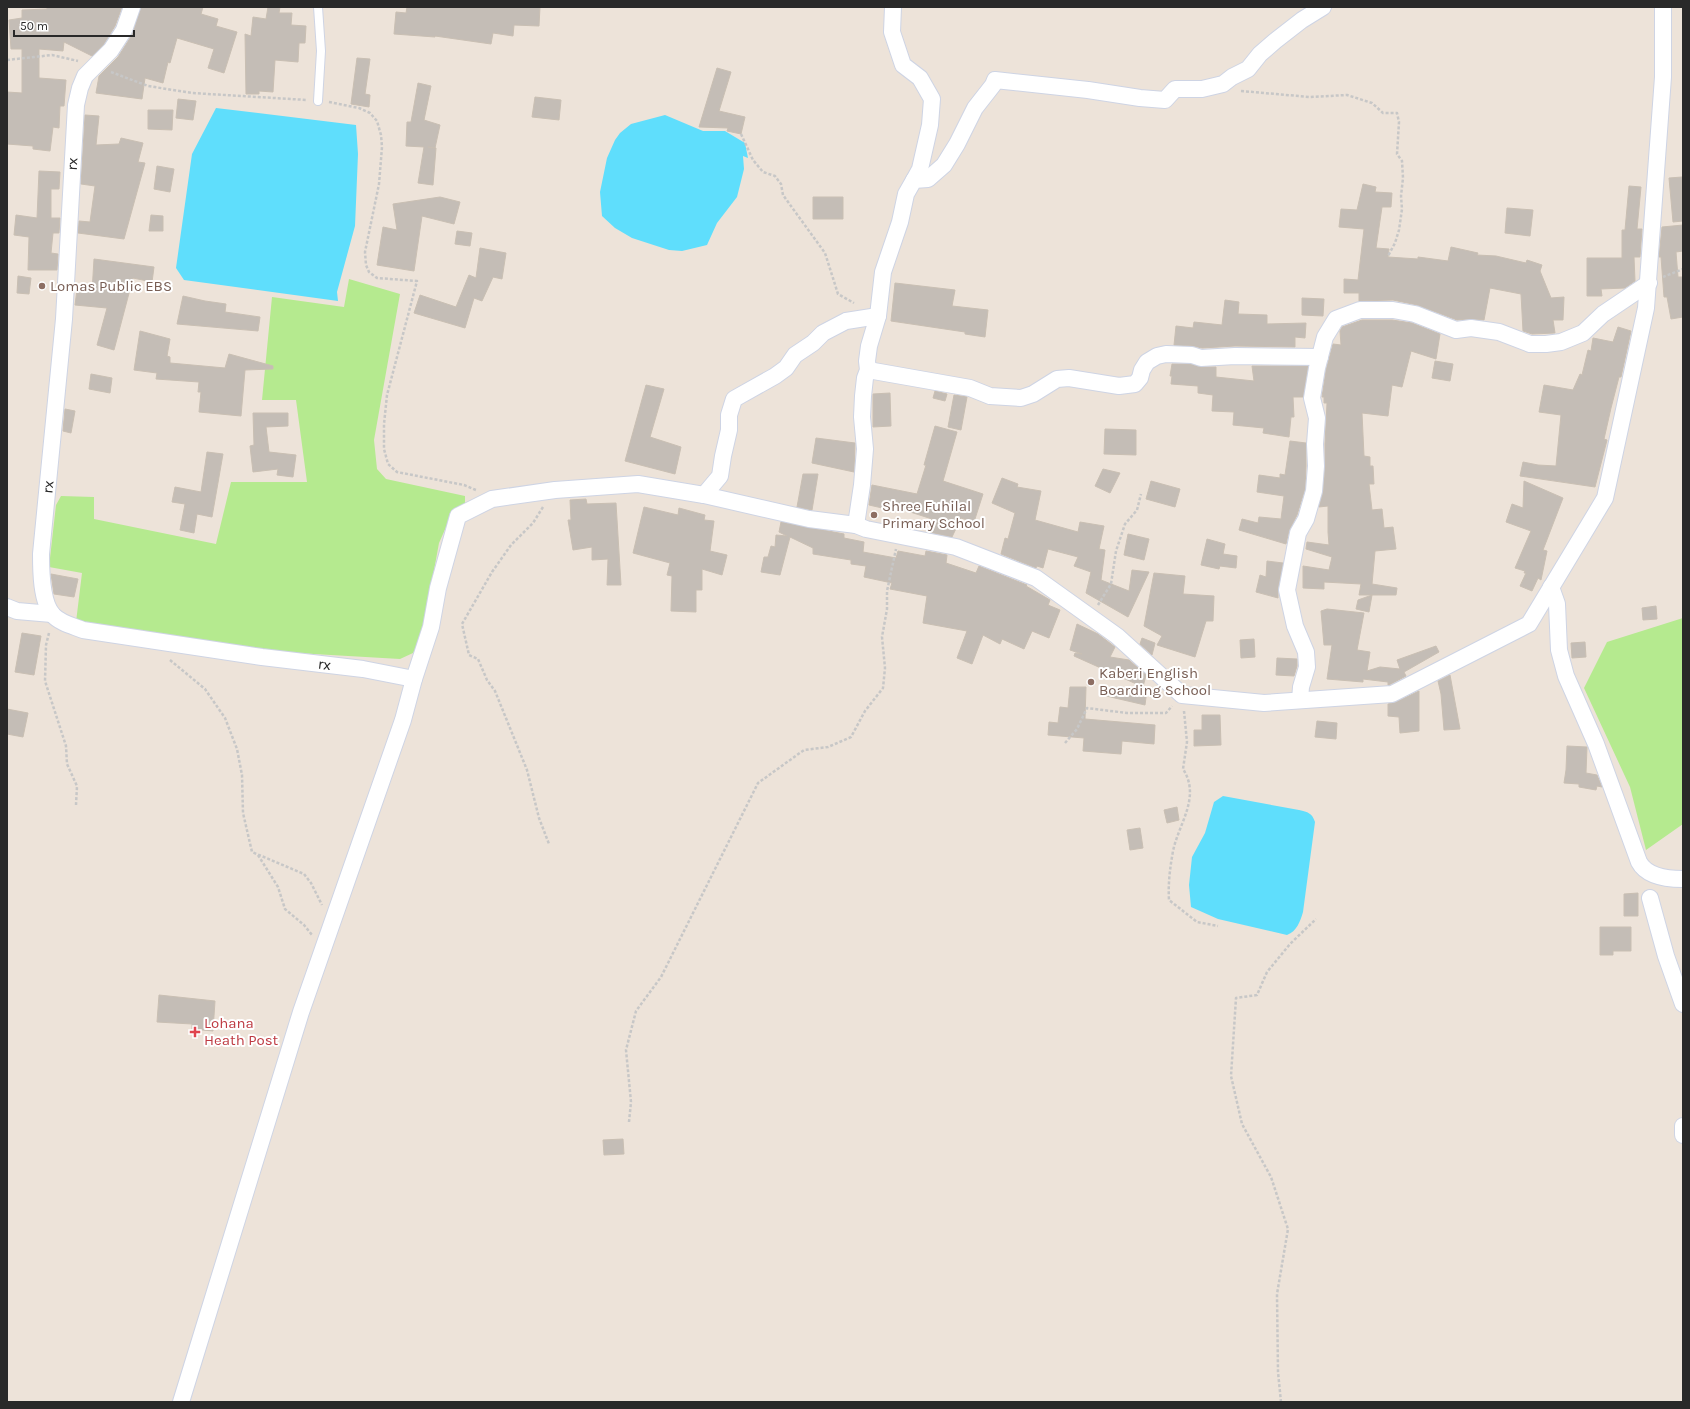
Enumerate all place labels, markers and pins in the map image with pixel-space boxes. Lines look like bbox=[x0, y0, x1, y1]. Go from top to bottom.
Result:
place label: Lomas Public EBS bbox=[50, 277, 172, 295]
marker: Lomas Public EBS bbox=[37, 281, 47, 291]
place label: Shree Fuhilal Primary School bbox=[882, 497, 985, 532]
marker: Shree Fuhilal Primary School bbox=[869, 510, 879, 520]
place label: Kaberi English Boarding School bbox=[1099, 664, 1211, 699]
marker: Kaberi English Boarding School bbox=[1086, 677, 1096, 687]
place label: Lohana Heath Post bbox=[204, 1014, 279, 1049]
marker: Lohana Heath Post bbox=[189, 1026, 201, 1038]

